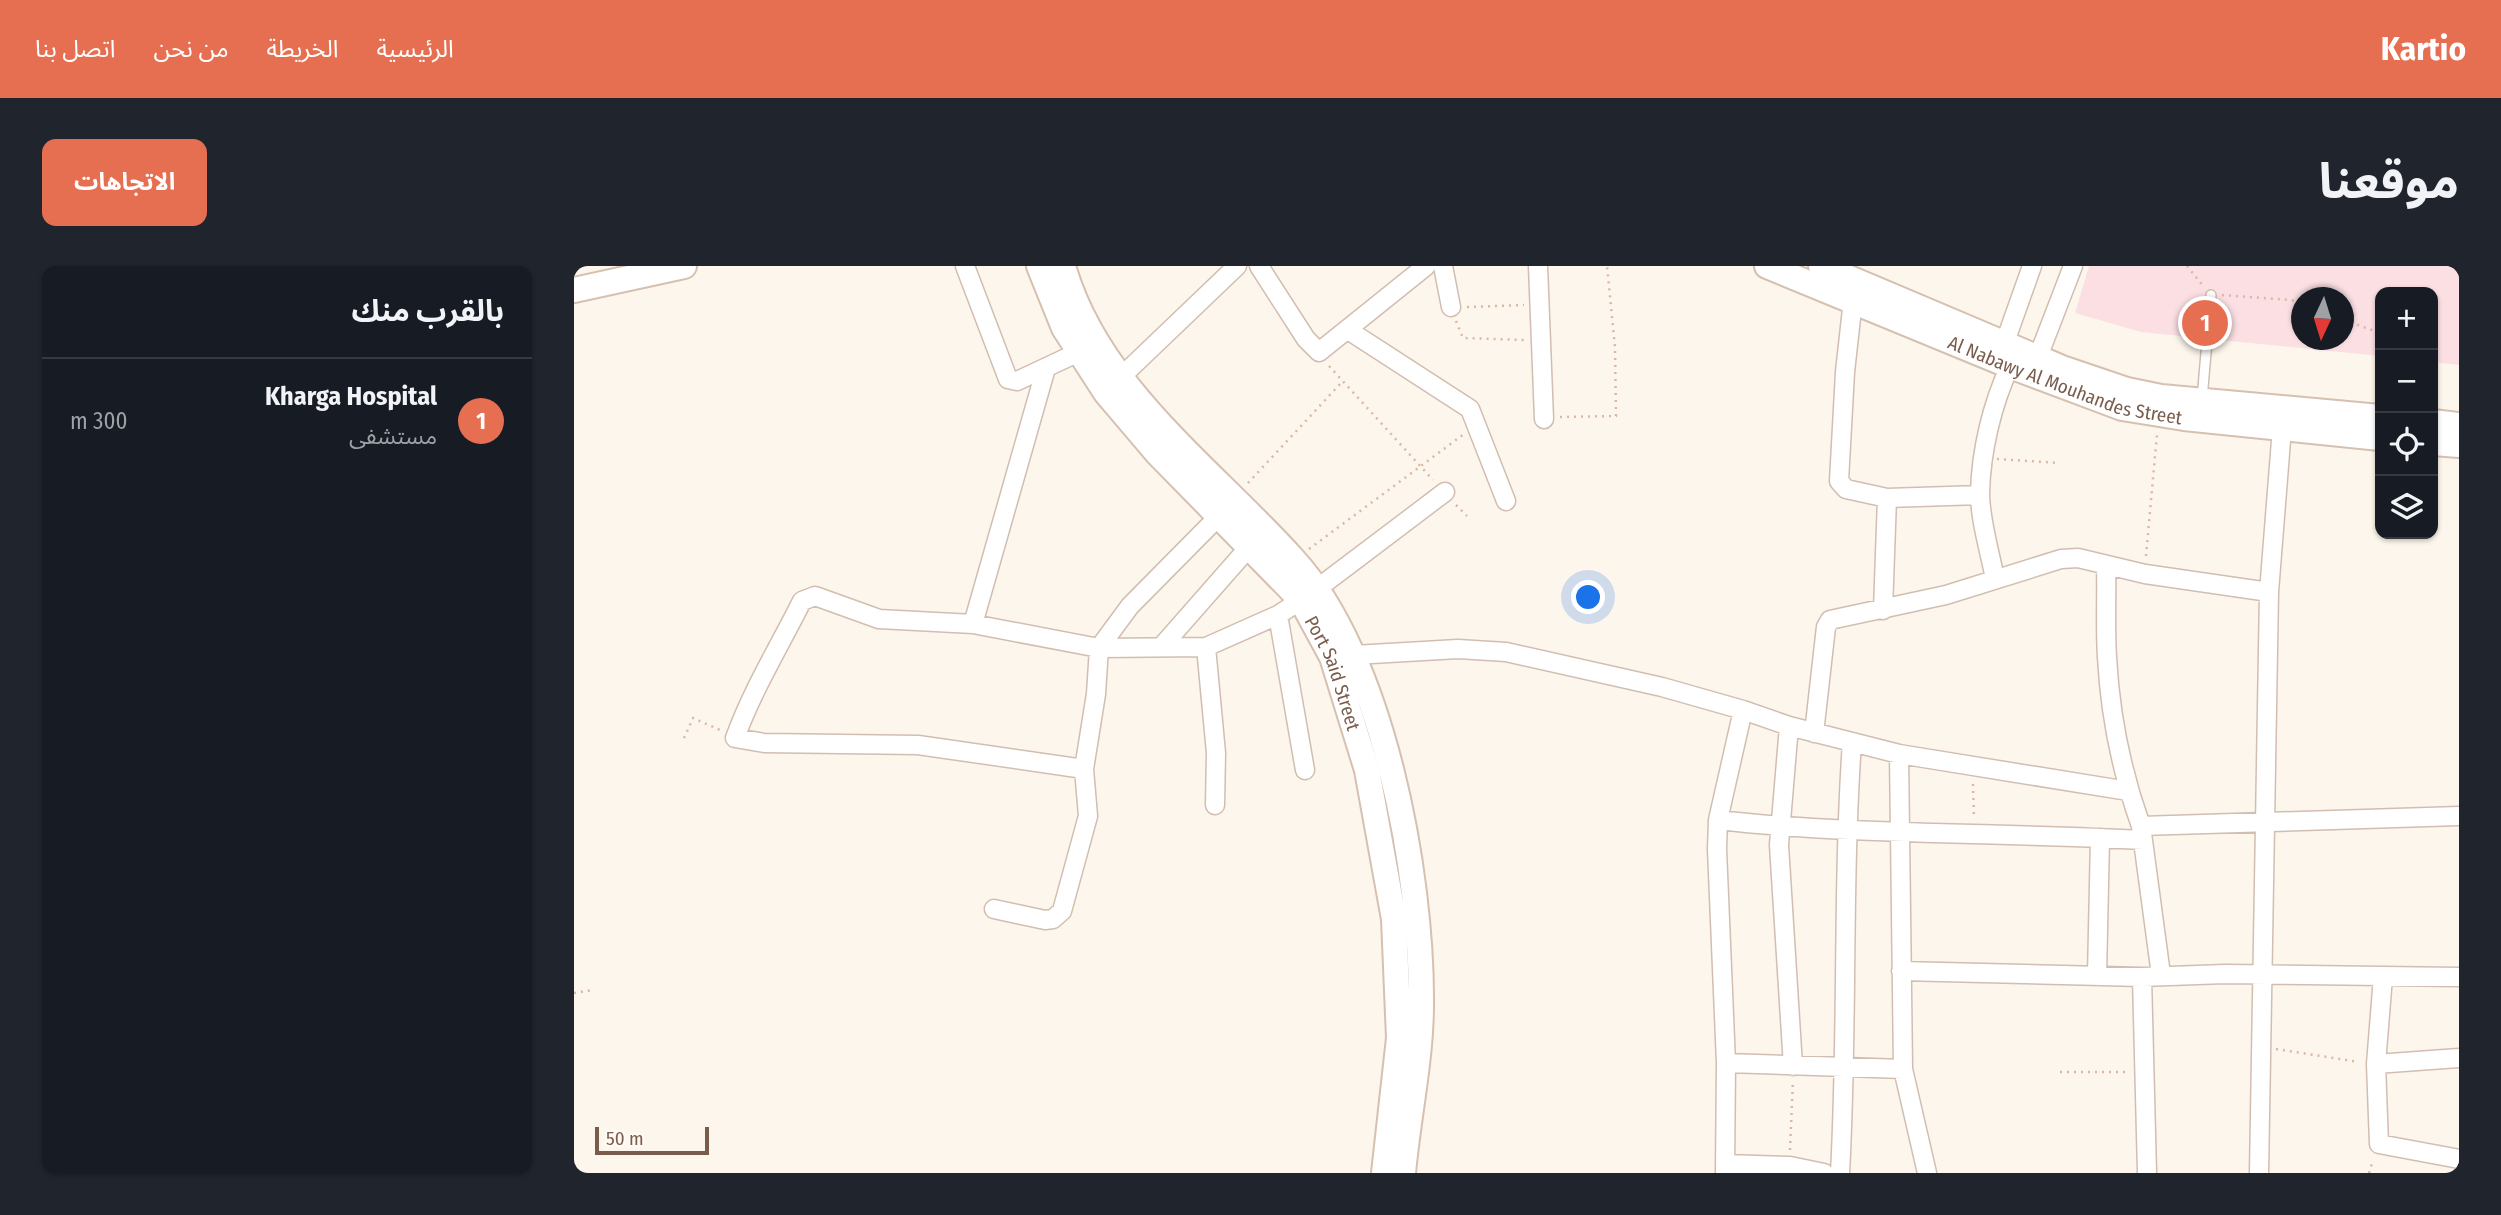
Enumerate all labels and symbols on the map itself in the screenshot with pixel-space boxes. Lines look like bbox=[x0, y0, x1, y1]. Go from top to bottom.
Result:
north arrow bbox=[2291, 287, 2354, 350]
pin: 1 bbox=[2182, 297, 2228, 349]
street label: Al Nabawy Al Mouhandes Street bbox=[1945, 331, 2184, 430]
your location bbox=[1571, 580, 1605, 614]
street label: Port Said Street bbox=[1300, 612, 1365, 734]
scale bar bbox=[595, 1124, 709, 1156]

